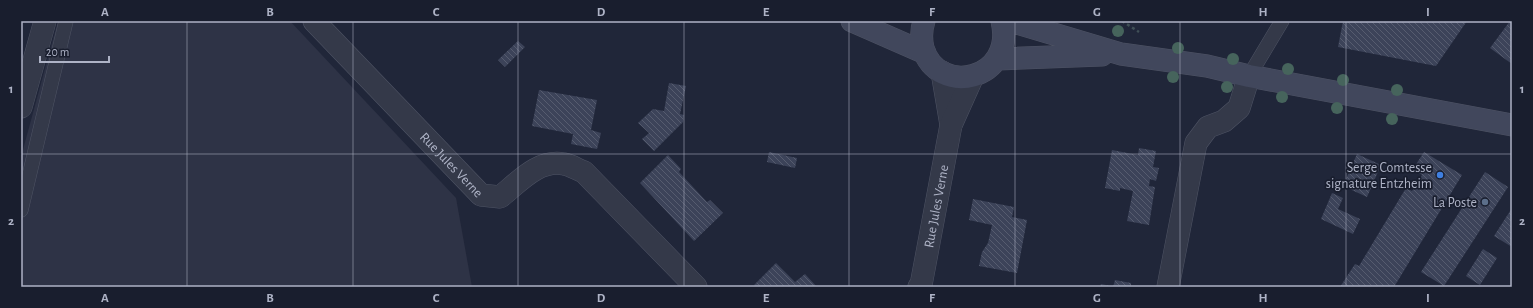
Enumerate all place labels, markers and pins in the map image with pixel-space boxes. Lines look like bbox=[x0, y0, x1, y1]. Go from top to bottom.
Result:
place label: Serge Comtesse signature Entzheim bbox=[1326, 161, 1432, 191]
marker: Serge Comtesse signature Entzheim bbox=[1435, 170, 1445, 180]
place label: La Poste bbox=[1433, 196, 1477, 210]
marker: La Poste bbox=[1480, 197, 1490, 207]

